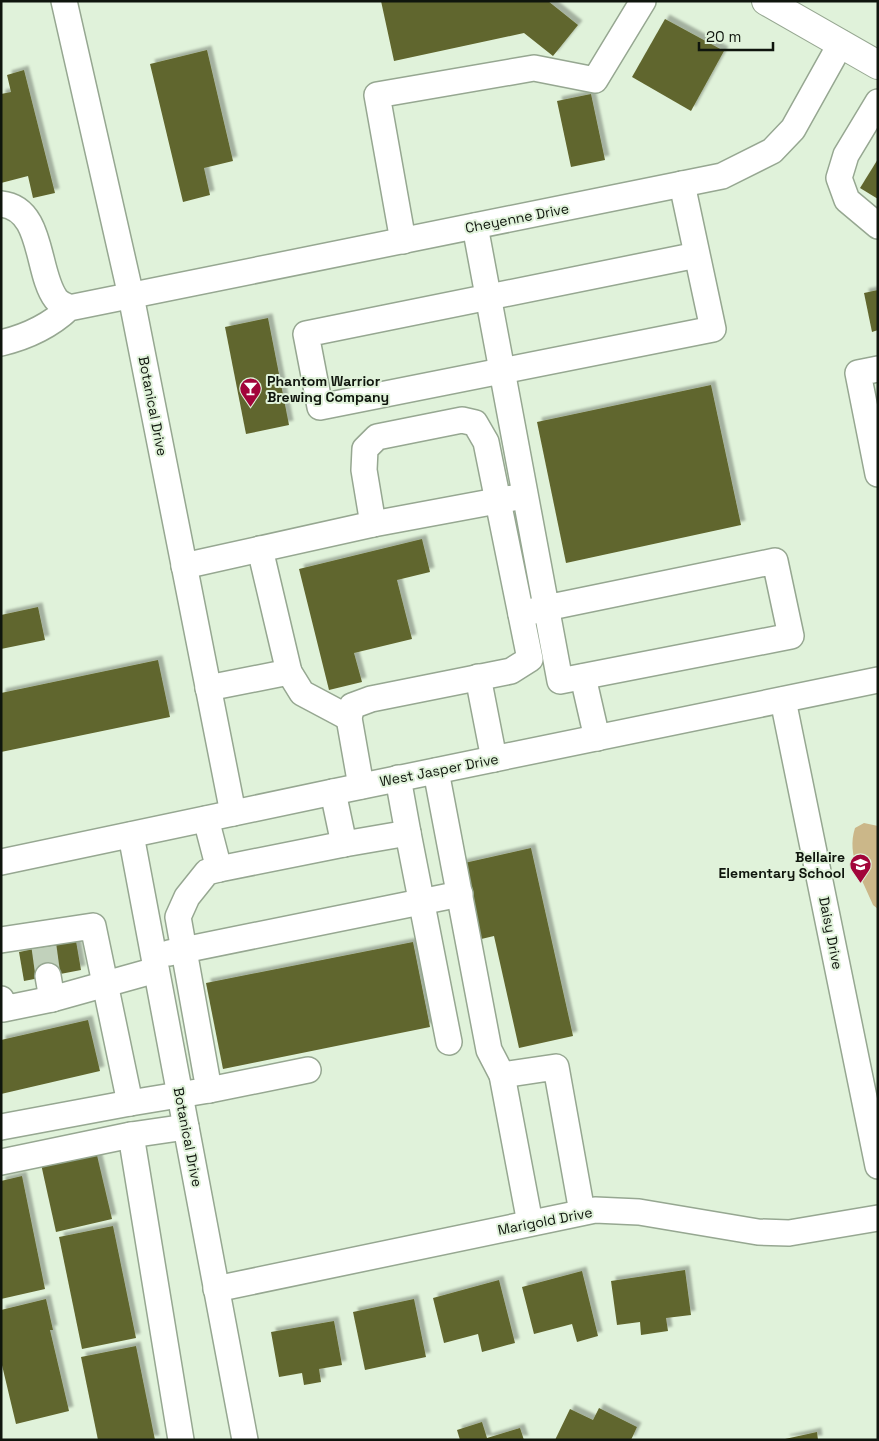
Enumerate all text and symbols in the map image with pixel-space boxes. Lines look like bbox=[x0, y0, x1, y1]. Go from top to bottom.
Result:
scale bar bbox=[699, 20, 773, 52]
text: 20 m bbox=[706, 27, 741, 46]
street label: Cheyenne Drive bbox=[464, 199, 570, 237]
street label: Botanical Drive bbox=[135, 355, 171, 457]
place label: Phantom Warrior Brewing Company bbox=[267, 372, 389, 406]
bar icon: Phantom Warrior Brewing Company bbox=[239, 377, 263, 408]
street label: West Jasper Drive bbox=[378, 750, 500, 790]
place label: Bellaire Elementary School bbox=[719, 848, 845, 882]
school or university icon: Bellaire Elementary School bbox=[849, 853, 873, 884]
street label: Daisy Drive bbox=[815, 895, 847, 971]
street label: Botanical Drive bbox=[170, 1086, 206, 1188]
street label: Marigold Drive bbox=[496, 1203, 594, 1239]

